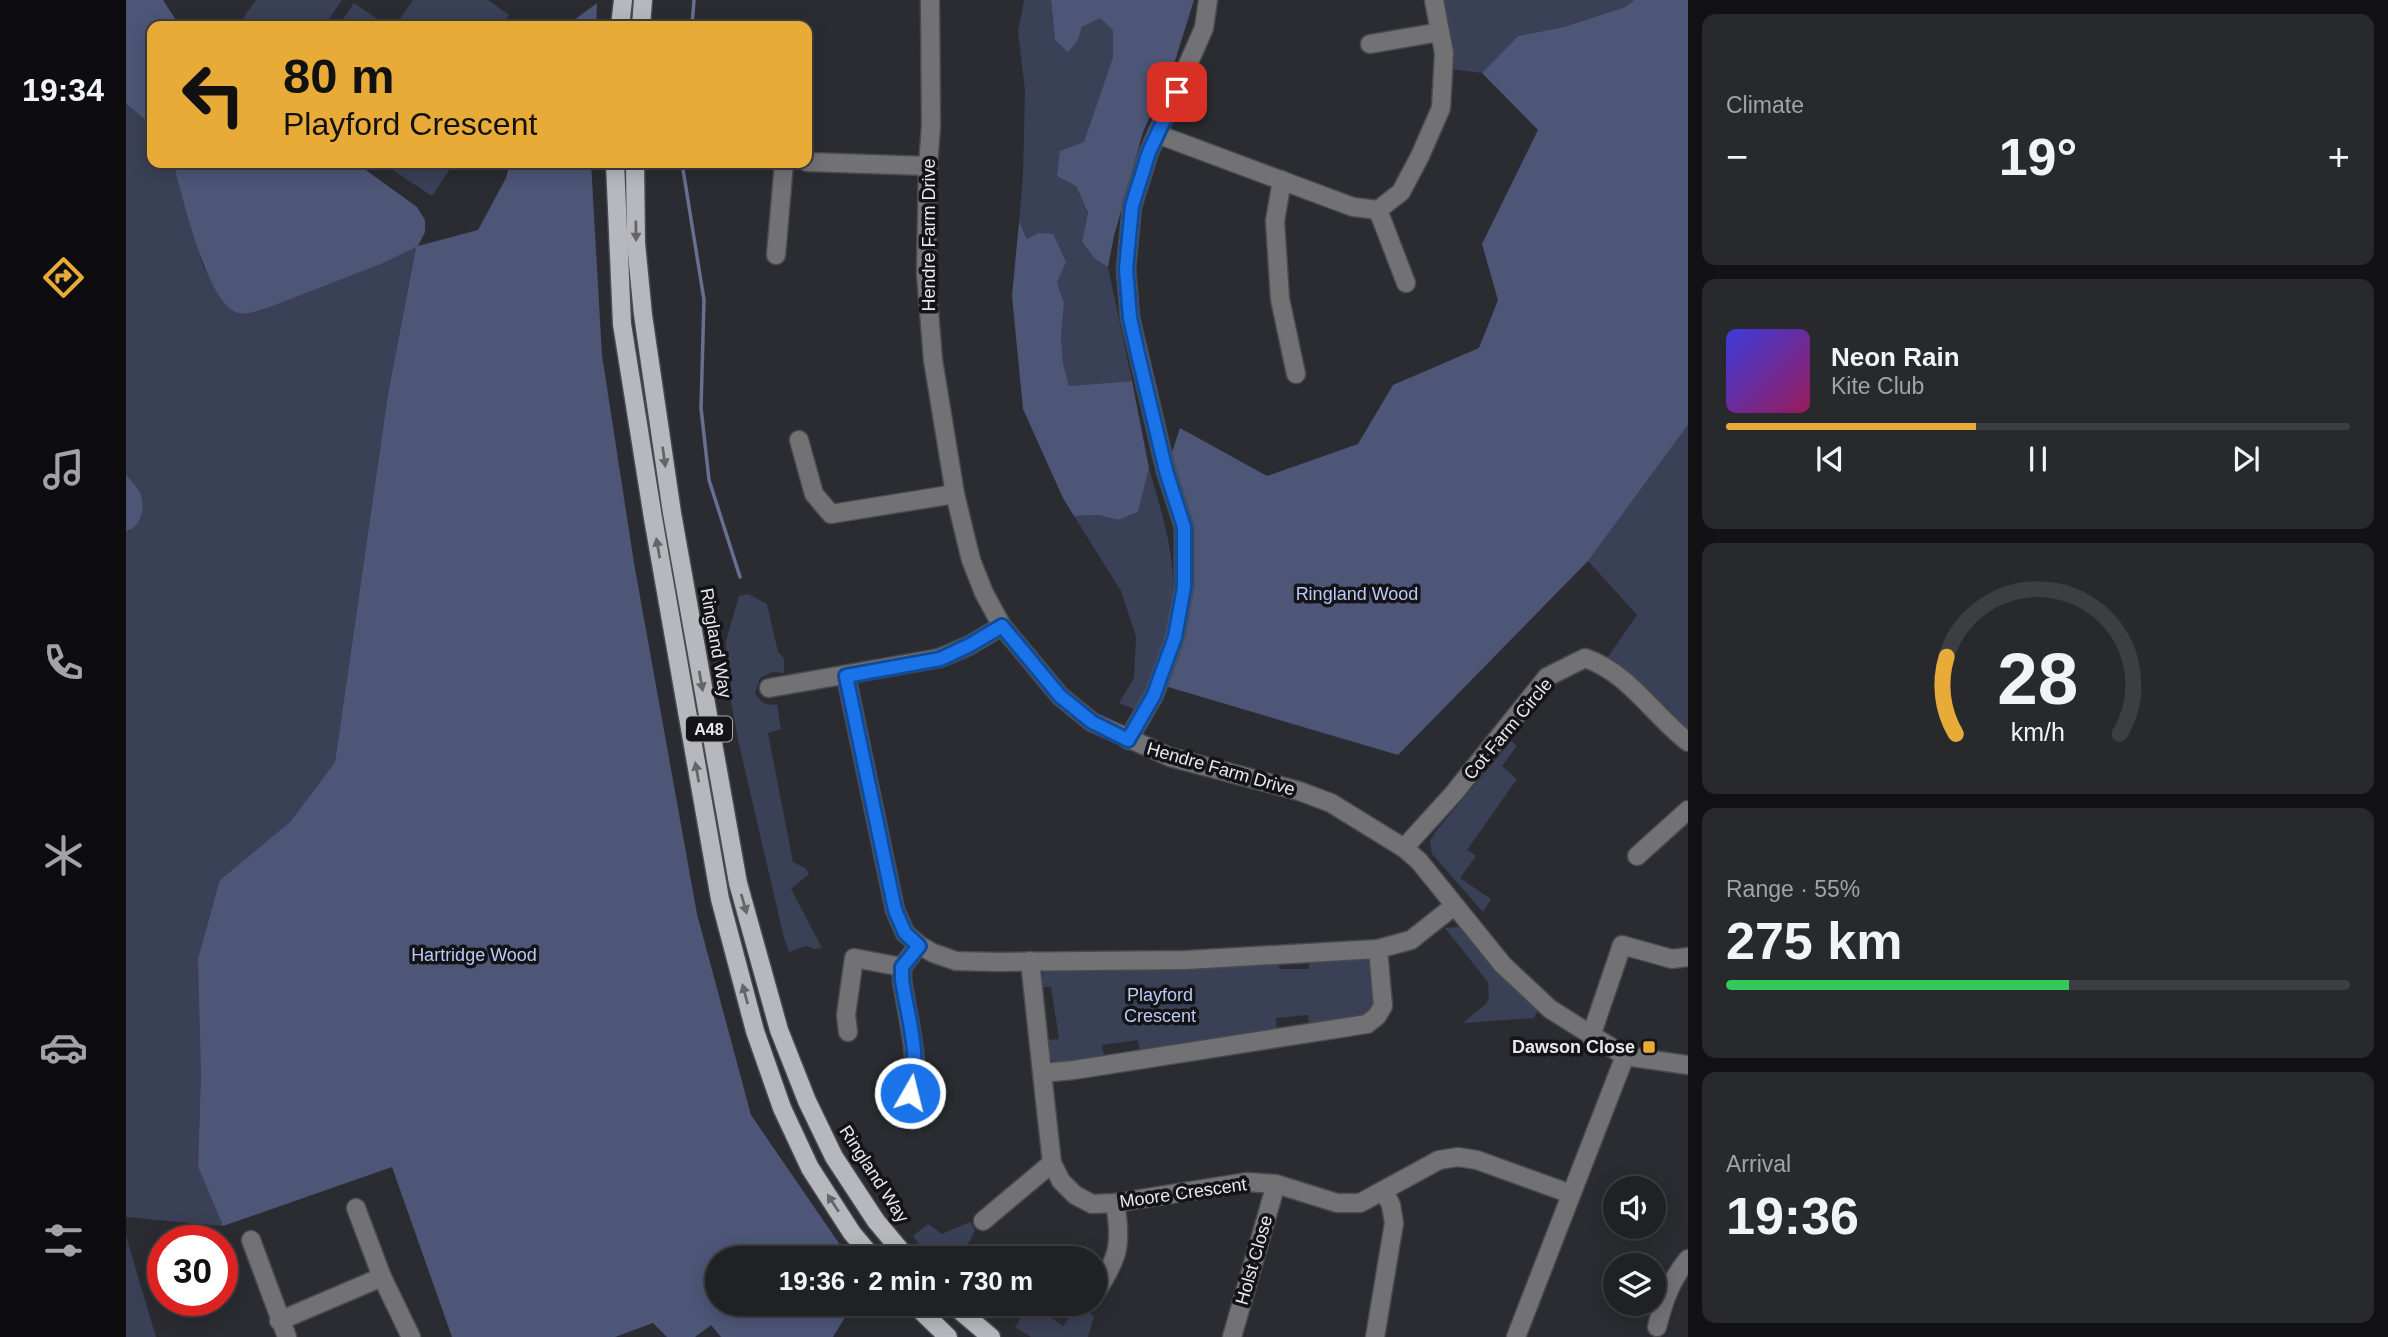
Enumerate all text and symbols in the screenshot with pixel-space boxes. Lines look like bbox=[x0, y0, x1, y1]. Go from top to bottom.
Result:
icon: left bbox=[168, 49, 259, 140]
text: 80 m bbox=[283, 49, 395, 103]
pin bbox=[1147, 62, 1207, 122]
text: 19:34 bbox=[22, 72, 104, 108]
icon: arrive bbox=[1158, 73, 1196, 111]
text: Climate bbox=[1726, 92, 1804, 118]
text: Playford Crescent bbox=[283, 106, 537, 142]
text: 19° bbox=[1999, 128, 2077, 186]
text: − bbox=[1726, 136, 1748, 178]
text: + bbox=[2328, 136, 2350, 178]
street label: Hendre Farm Drive bbox=[919, 158, 939, 312]
one-way arrow bbox=[630, 220, 642, 242]
icon: directions bbox=[39, 253, 88, 302]
text: Neon Rain bbox=[1831, 342, 1960, 372]
text: Kite Club bbox=[1831, 373, 1924, 399]
icon: previous bbox=[1811, 440, 1849, 478]
icon: pause bbox=[2019, 440, 2057, 478]
icon: next bbox=[2227, 440, 2265, 478]
icon: music bbox=[39, 445, 88, 494]
one-way arrow bbox=[659, 446, 670, 468]
one-way arrow bbox=[652, 537, 663, 559]
park label: Ringland Wood bbox=[1296, 584, 1418, 604]
street label: Ringland Way bbox=[696, 586, 736, 700]
icon: phone bbox=[39, 638, 88, 687]
text: 28 bbox=[1998, 639, 2078, 720]
one-way arrow bbox=[696, 670, 707, 692]
street label: Cot Farm Circle bbox=[1460, 674, 1556, 784]
road number: A48 bbox=[686, 716, 732, 742]
text: km/h bbox=[2011, 718, 2065, 746]
street label: Hendre Farm Drive bbox=[1145, 738, 1297, 800]
one-way arrow bbox=[691, 761, 702, 783]
icon: climate bbox=[39, 831, 88, 880]
text: Range · 55% bbox=[1726, 876, 1860, 902]
one-way arrow bbox=[739, 894, 749, 915]
text: 275 km bbox=[1726, 912, 1902, 970]
park label: Hartridge Wood bbox=[411, 945, 537, 965]
one-way arrow bbox=[739, 983, 750, 1005]
park label: Playford Crescent bbox=[1124, 985, 1196, 1026]
icon: car bbox=[39, 1023, 88, 1072]
place label: Dawson Close bbox=[1512, 1037, 1635, 1057]
marker: Dawson Close bbox=[1641, 1039, 1657, 1055]
position arrow bbox=[873, 1056, 947, 1130]
street label: Ringland Way bbox=[835, 1122, 913, 1226]
text: Arrival bbox=[1726, 1151, 1791, 1177]
street label: Moore Crescent bbox=[1118, 1174, 1248, 1212]
map controls bbox=[1603, 1176, 1666, 1316]
button: sound bbox=[1603, 1176, 1666, 1239]
text: 19:36 bbox=[1726, 1187, 1859, 1245]
one-way arrow bbox=[826, 1193, 839, 1213]
street label: Holst Close bbox=[1232, 1213, 1276, 1307]
icon: filters bbox=[39, 1216, 88, 1265]
speed limit sign: 30 bbox=[147, 1225, 238, 1316]
button: layers bbox=[1603, 1253, 1666, 1316]
text: 19:36 · 2 min · 730 m bbox=[779, 1266, 1033, 1296]

